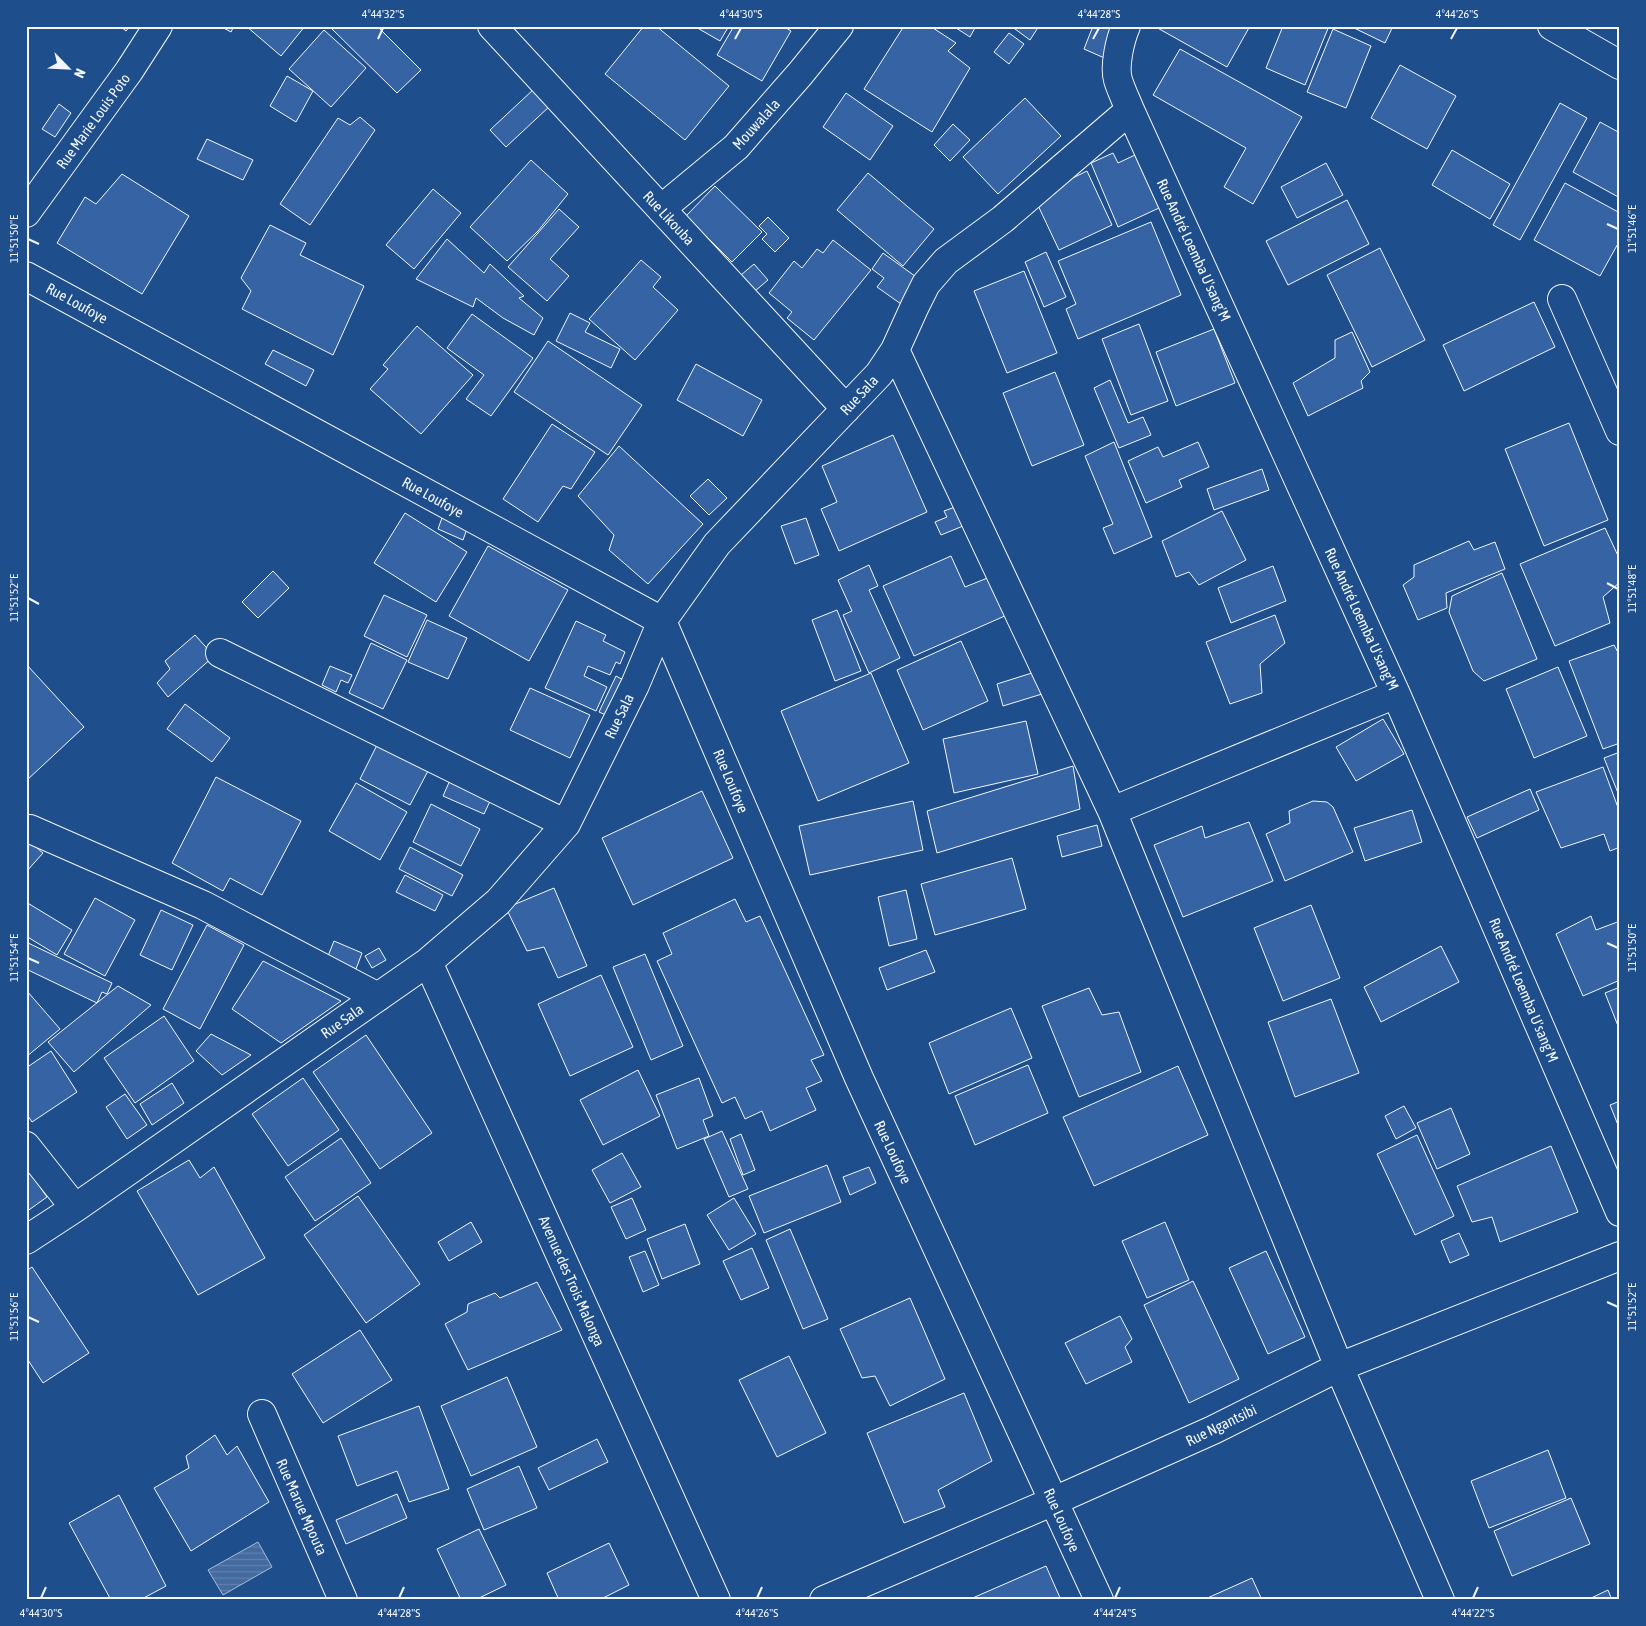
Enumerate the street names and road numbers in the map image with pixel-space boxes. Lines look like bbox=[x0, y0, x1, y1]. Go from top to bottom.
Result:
street label: Rue Marie Louis Poto bbox=[53, 70, 133, 172]
street label: Mouwalala bbox=[729, 95, 783, 153]
street label: Rue André Loemba U'sang'M bbox=[1154, 176, 1234, 324]
street label: Rue Likouba bbox=[640, 188, 698, 249]
street label: Rue Loufoye bbox=[43, 279, 111, 327]
street label: Rue Sala bbox=[836, 372, 882, 418]
street label: Rue Loufoye bbox=[399, 473, 467, 521]
street label: Rue André Loemba U'sang'M bbox=[1322, 545, 1402, 693]
street label: Rue Sala bbox=[601, 691, 637, 741]
street label: Rue Loufoye bbox=[710, 747, 752, 816]
street label: Rue André Loemba U'sang'M bbox=[1486, 915, 1562, 1065]
street label: Rue Sala bbox=[318, 1000, 366, 1042]
street label: Rue Loufoye bbox=[871, 1118, 915, 1186]
street label: Avenue des Trois Malonga bbox=[536, 1213, 608, 1349]
street label: Rue Ngantsibi bbox=[1183, 1401, 1259, 1449]
street label: Rue Marue Mpouta bbox=[273, 1456, 331, 1558]
street label: Rue Loufoye bbox=[1040, 1486, 1084, 1555]

